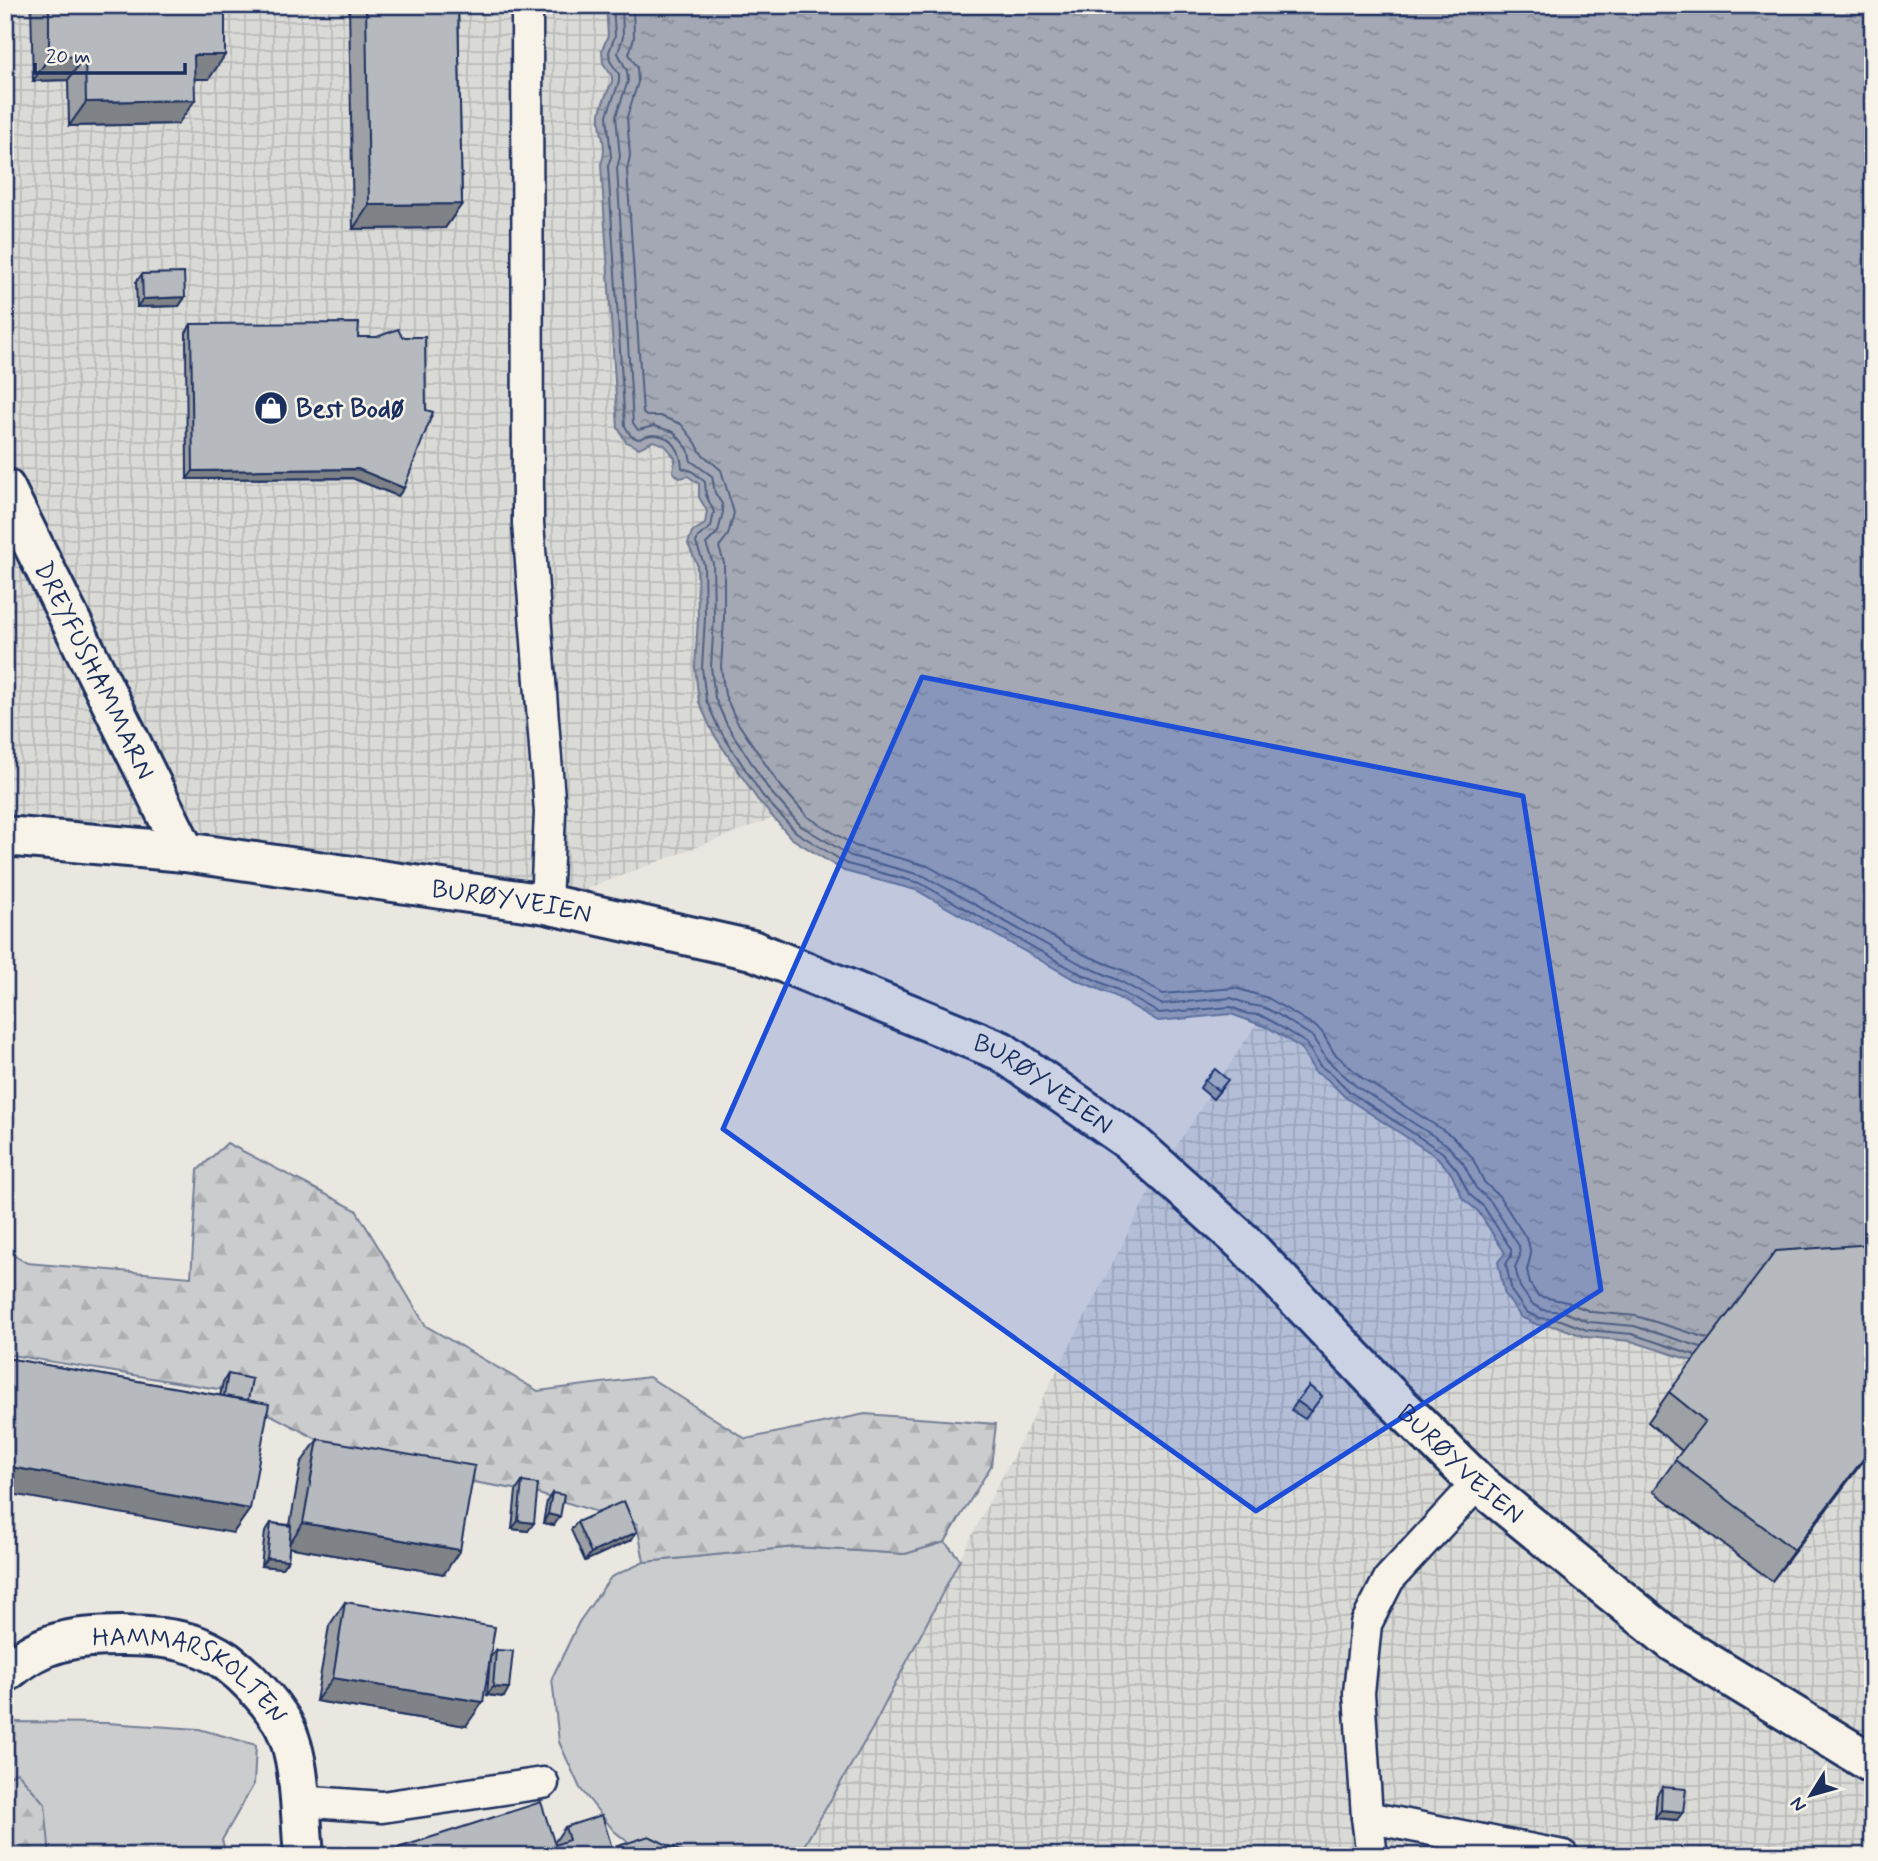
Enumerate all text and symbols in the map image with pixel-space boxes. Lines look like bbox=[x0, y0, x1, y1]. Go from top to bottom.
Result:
scale bar bbox=[35, 32, 186, 76]
text: 20 m bbox=[46, 43, 91, 71]
shop icon: Best Bodø bbox=[252, 389, 290, 427]
place label: Best Bodø bbox=[296, 393, 405, 427]
street label: DREYFUSHAMMARN bbox=[25, 556, 161, 786]
street label: BURØYVEIEN bbox=[429, 873, 594, 933]
street label: BURØYVEIEN bbox=[968, 1027, 1119, 1143]
street label: BURØYVEIEN bbox=[1389, 1398, 1530, 1532]
street label: HAMMARSKOLTEN bbox=[91, 1621, 293, 1731]
north arrow bbox=[1776, 1759, 1846, 1829]
text: N bbox=[1785, 1792, 1812, 1817]

